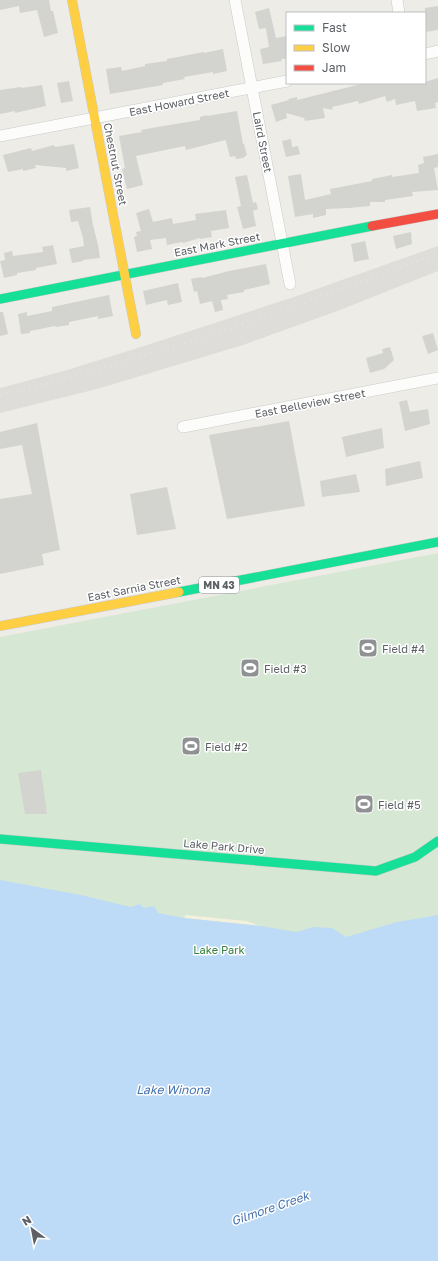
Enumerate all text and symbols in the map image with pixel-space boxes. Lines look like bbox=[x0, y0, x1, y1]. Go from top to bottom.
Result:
legend bbox=[286, 12, 426, 84]
text: Fast bbox=[322, 20, 347, 35]
text: Slow bbox=[322, 40, 350, 55]
text: Jam bbox=[322, 60, 346, 75]
street label: East Howard Street bbox=[128, 86, 230, 118]
street label: Laird Street bbox=[251, 110, 275, 174]
street label: Chestnut Street bbox=[102, 122, 130, 206]
street label: East Mark Street bbox=[173, 229, 261, 259]
street label: East Belleview Street bbox=[254, 386, 366, 420]
street label: East Sarnia Street bbox=[86, 573, 182, 603]
road number: MN 43 bbox=[199, 577, 239, 593]
sports icon: Field #4 bbox=[357, 637, 379, 659]
place label: Field #4 bbox=[382, 642, 425, 655]
sports icon: Field #3 bbox=[239, 657, 261, 679]
place label: Field #3 bbox=[264, 662, 307, 675]
sports icon: Field #2 bbox=[180, 735, 202, 757]
place label: Field #2 bbox=[205, 740, 248, 753]
sports icon: Field #5 bbox=[353, 793, 375, 815]
place label: Field #5 bbox=[378, 798, 421, 811]
street label: Lake Park Drive bbox=[183, 836, 265, 856]
park label: Lake Park bbox=[193, 943, 245, 956]
water label: Lake Winona bbox=[136, 1082, 211, 1097]
water label: Gilmore Creek bbox=[229, 1187, 312, 1228]
north arrow bbox=[12, 1209, 52, 1249]
text: N bbox=[19, 1212, 33, 1228]

